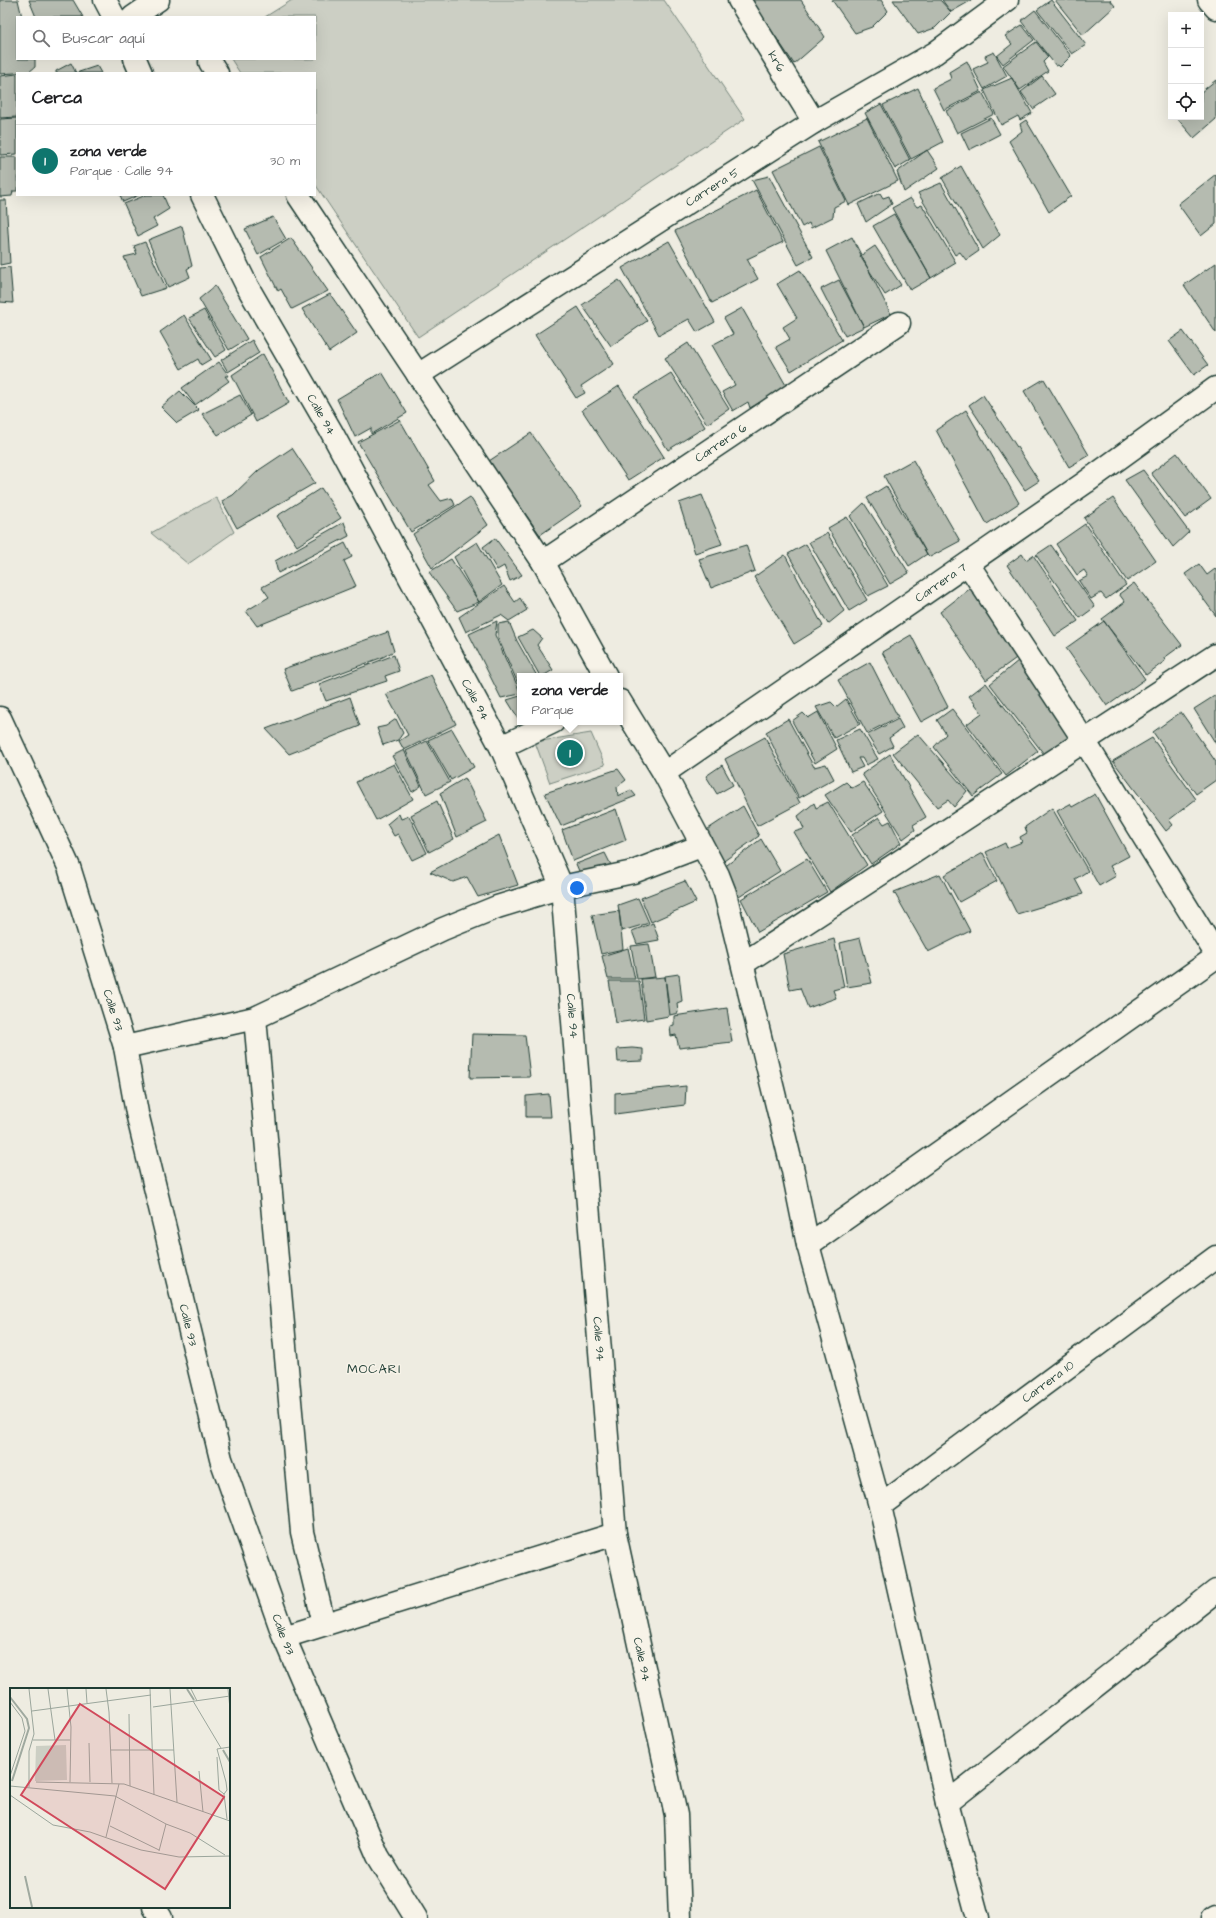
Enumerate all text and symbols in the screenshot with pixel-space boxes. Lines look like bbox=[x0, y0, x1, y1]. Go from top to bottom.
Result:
map controls bbox=[1168, 12, 1204, 120]
button: + bbox=[1168, 12, 1204, 48]
search box bbox=[16, 16, 316, 60]
icon: search bbox=[30, 27, 52, 49]
text: Buscar aquí bbox=[62, 28, 144, 49]
street label: kr6 bbox=[764, 48, 790, 75]
button: − bbox=[1168, 48, 1204, 84]
button: locate bbox=[1168, 84, 1204, 120]
text: Cerca bbox=[32, 86, 82, 110]
text: zona verde bbox=[70, 141, 147, 162]
text: 1 bbox=[44, 152, 46, 170]
text: 30 m bbox=[270, 152, 300, 170]
text: Parque · Calle 94 bbox=[70, 162, 173, 180]
street label: Carrera 5 bbox=[682, 163, 743, 211]
street label: Calle 94 bbox=[303, 391, 340, 438]
street label: Carrera 6 bbox=[691, 419, 750, 466]
street label: Carrera 7 bbox=[911, 558, 970, 606]
popup bbox=[517, 673, 623, 725]
street label: Calle 94 bbox=[457, 676, 494, 723]
text: zona verde bbox=[532, 680, 608, 701]
text: Parque bbox=[532, 701, 574, 719]
pin: 1 bbox=[557, 738, 583, 768]
your location bbox=[567, 878, 587, 898]
street label: Calle 93 bbox=[99, 987, 128, 1033]
street label: Calle 94 bbox=[562, 993, 583, 1039]
street label: Calle 93 bbox=[175, 1302, 202, 1348]
street label: Calle 94 bbox=[589, 1316, 609, 1362]
street label: Carrera 10 bbox=[1018, 1356, 1078, 1407]
district label: MOCARI bbox=[347, 1360, 401, 1378]
street label: Calle 93 bbox=[268, 1612, 299, 1658]
street label: Calle 94 bbox=[629, 1636, 655, 1683]
inset map bbox=[10, 1688, 230, 1908]

